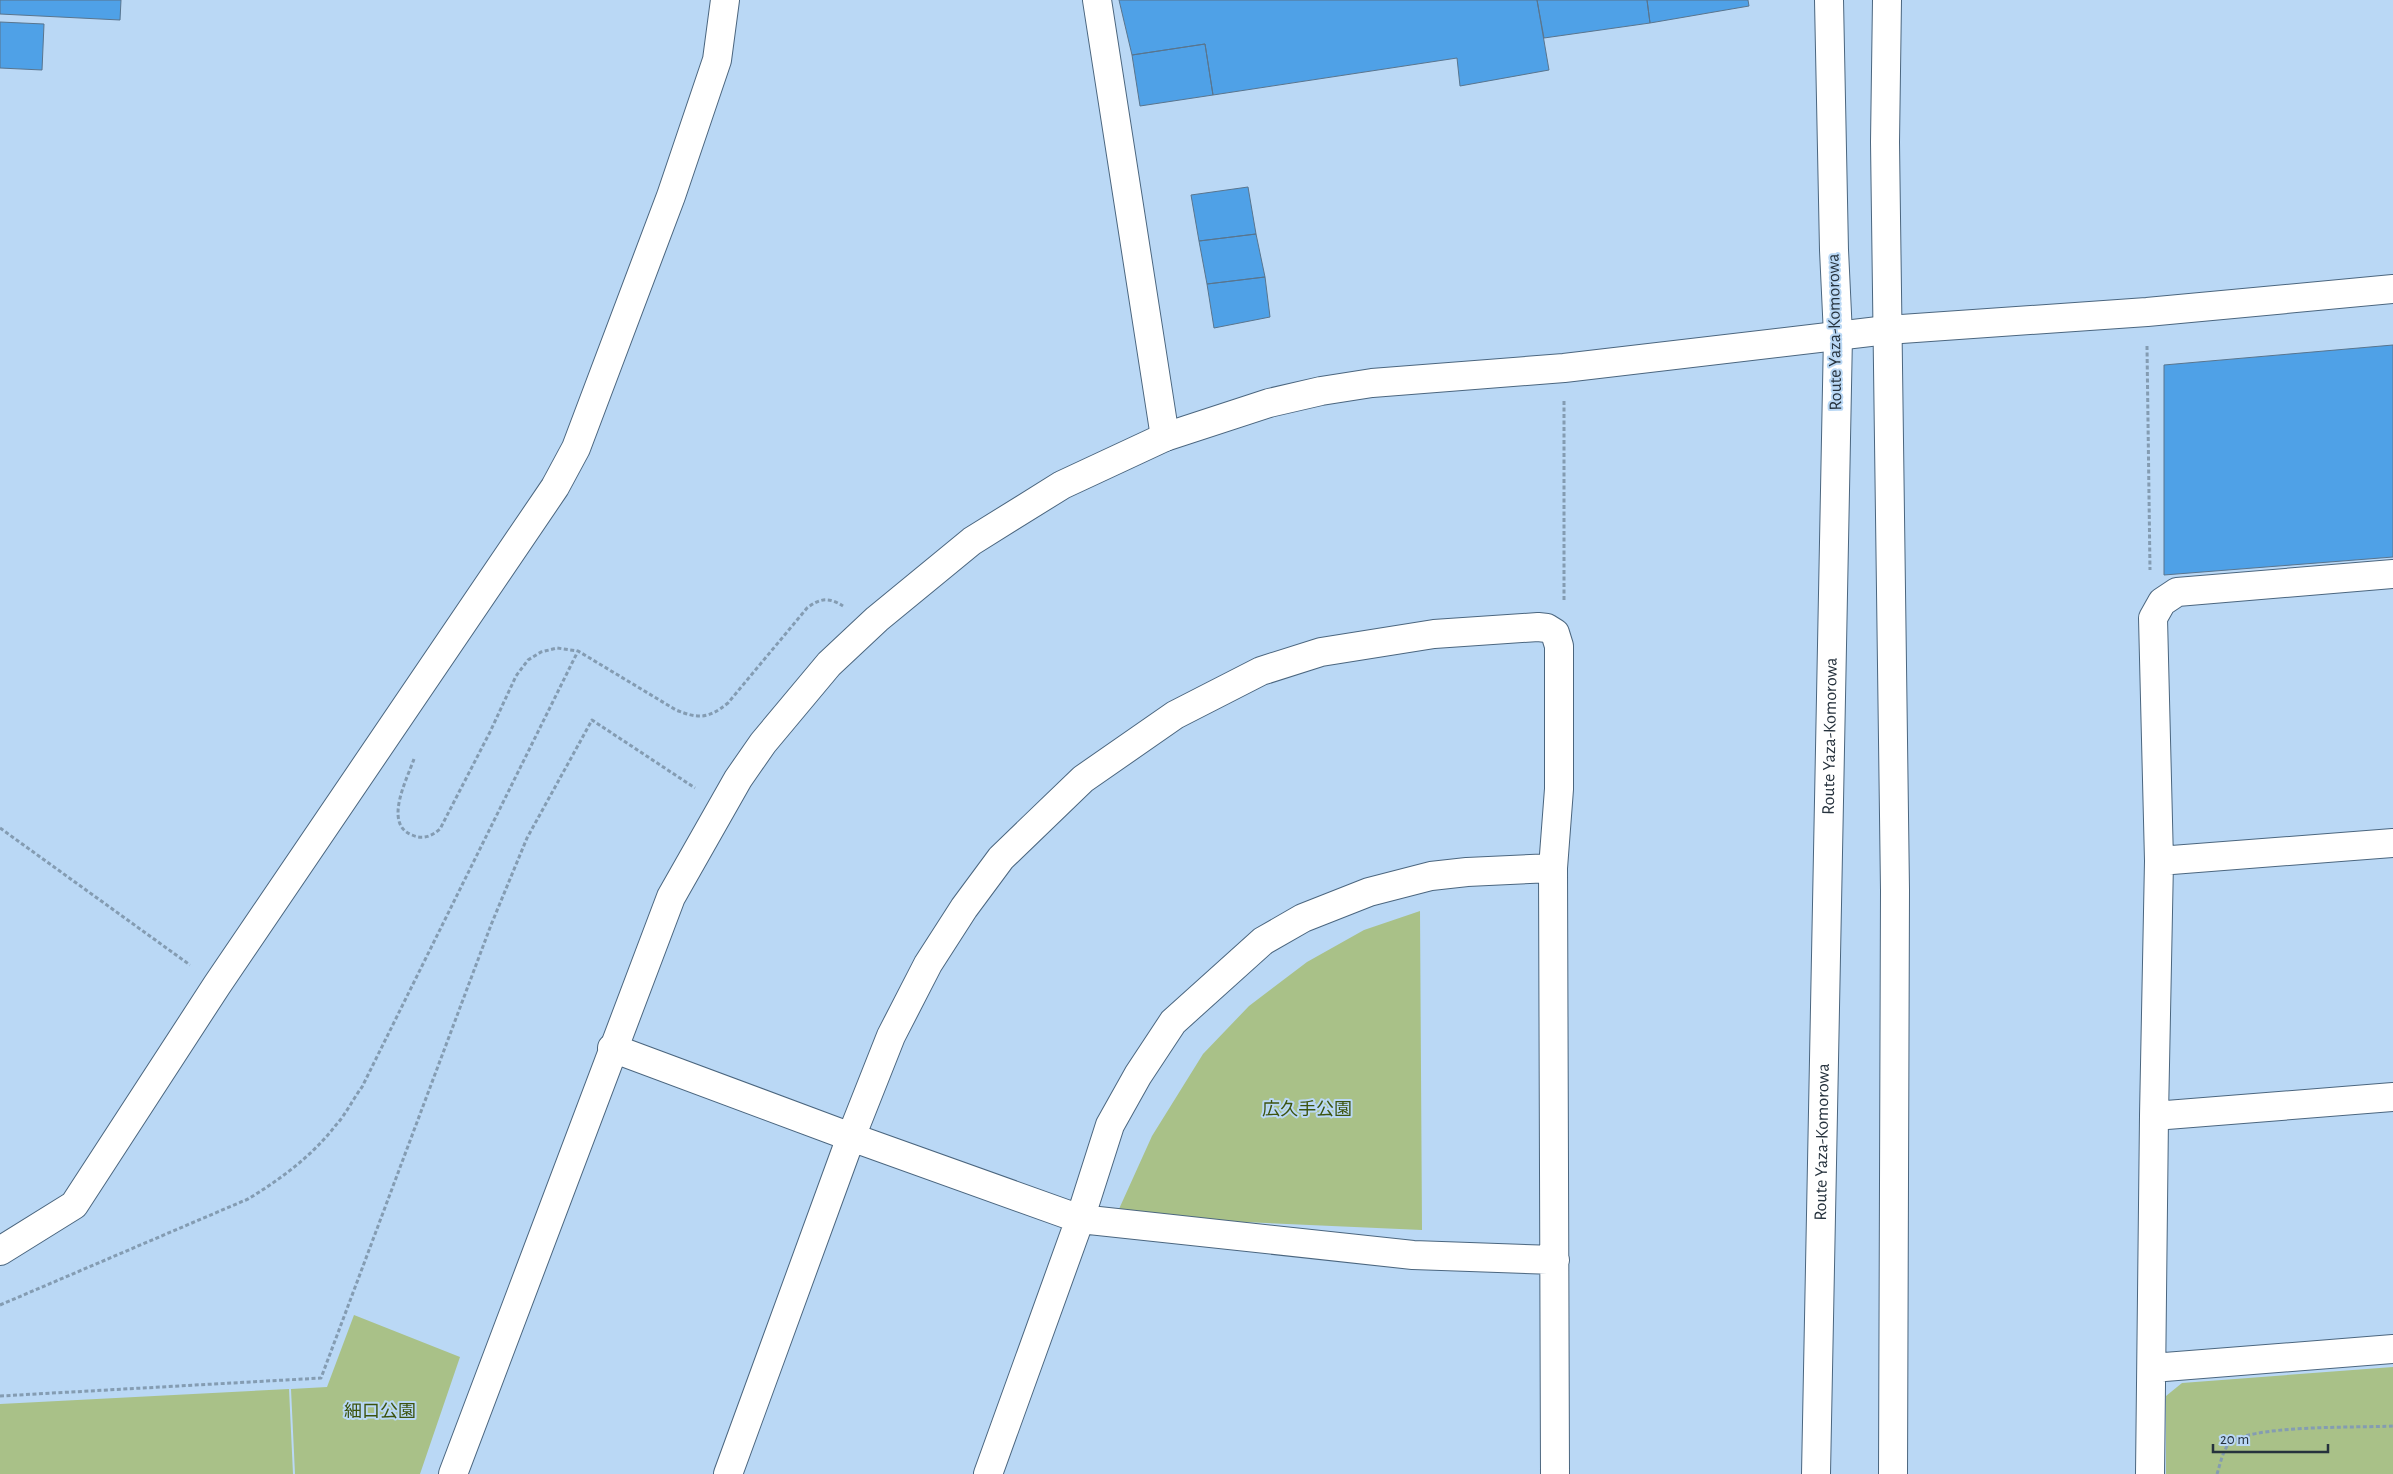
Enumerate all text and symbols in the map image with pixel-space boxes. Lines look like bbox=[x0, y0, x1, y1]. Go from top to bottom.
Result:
street label: Route Yaza-Komorowa bbox=[1825, 253, 1845, 411]
street label: Route Yaza-Komorowa bbox=[1820, 657, 1841, 815]
street label: Route Yaza-Komorowa bbox=[1812, 1063, 1833, 1221]
park label: 広久手公園 bbox=[1262, 1099, 1352, 1119]
park label: 細口公園 bbox=[344, 1401, 416, 1421]
scale bar bbox=[2213, 1422, 2328, 1454]
text: 20 m bbox=[2220, 1432, 2249, 1447]

